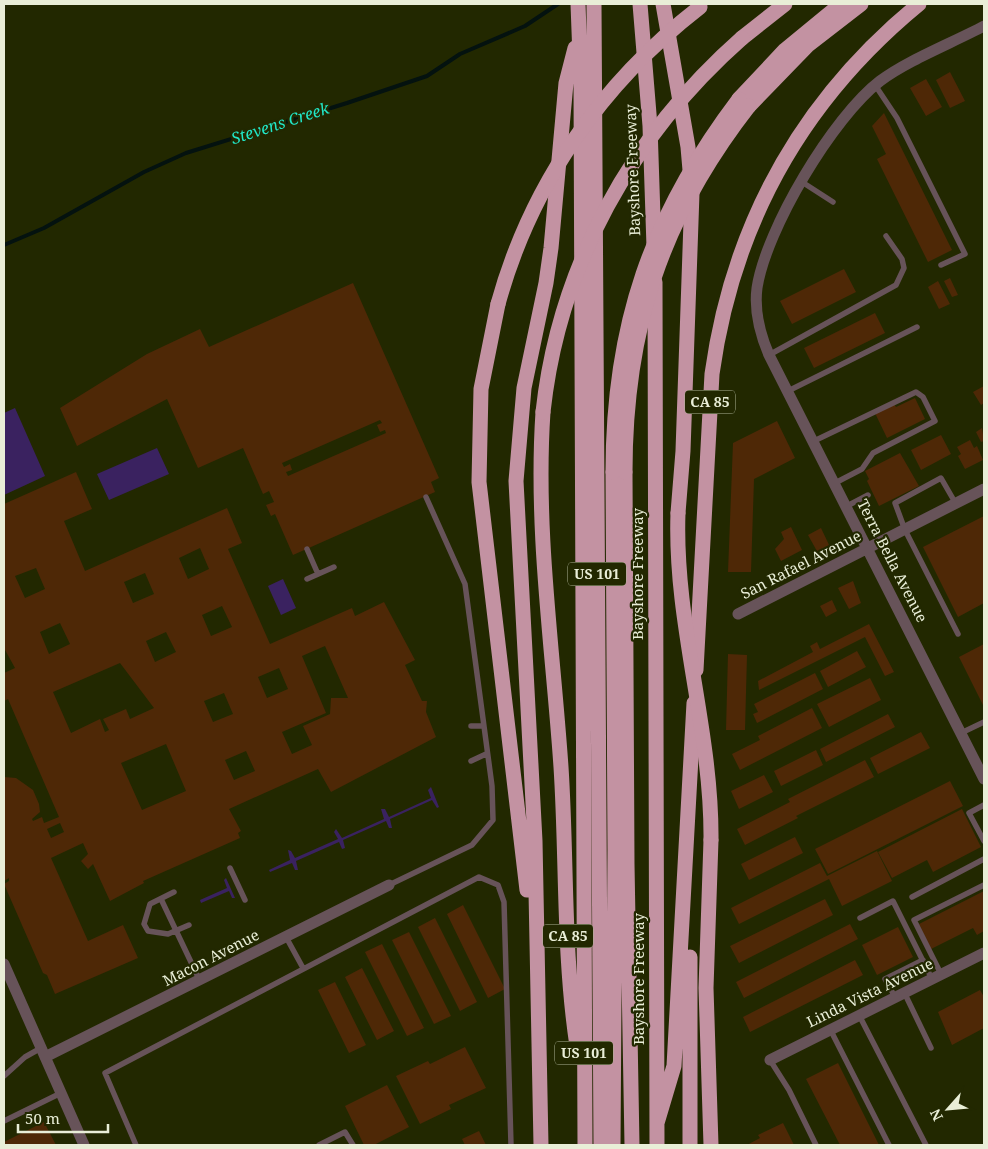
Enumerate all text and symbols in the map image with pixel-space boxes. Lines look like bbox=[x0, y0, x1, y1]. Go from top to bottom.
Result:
water label: Stevens Creek bbox=[228, 96, 333, 149]
street label: Bayshore Freeway bbox=[620, 103, 644, 236]
road number: CA 85 bbox=[685, 391, 735, 414]
street label: Terra Bella Avenue bbox=[853, 496, 933, 626]
street label: Bayshore Freeway bbox=[627, 508, 647, 640]
street label: San Rafael Avenue bbox=[737, 525, 864, 603]
road number: US 101 bbox=[568, 562, 626, 586]
street label: Bayshore Freeway bbox=[628, 913, 648, 1045]
street label: Macon Avenue bbox=[159, 924, 262, 990]
road number: CA 85 bbox=[543, 924, 593, 948]
street label: Linda Vista Avenue bbox=[803, 953, 936, 1031]
road number: US 101 bbox=[555, 1042, 613, 1064]
north arrow bbox=[923, 1084, 973, 1134]
scale bar bbox=[18, 1102, 108, 1134]
text: N bbox=[925, 1106, 947, 1124]
text: 50 m bbox=[25, 1108, 60, 1128]

